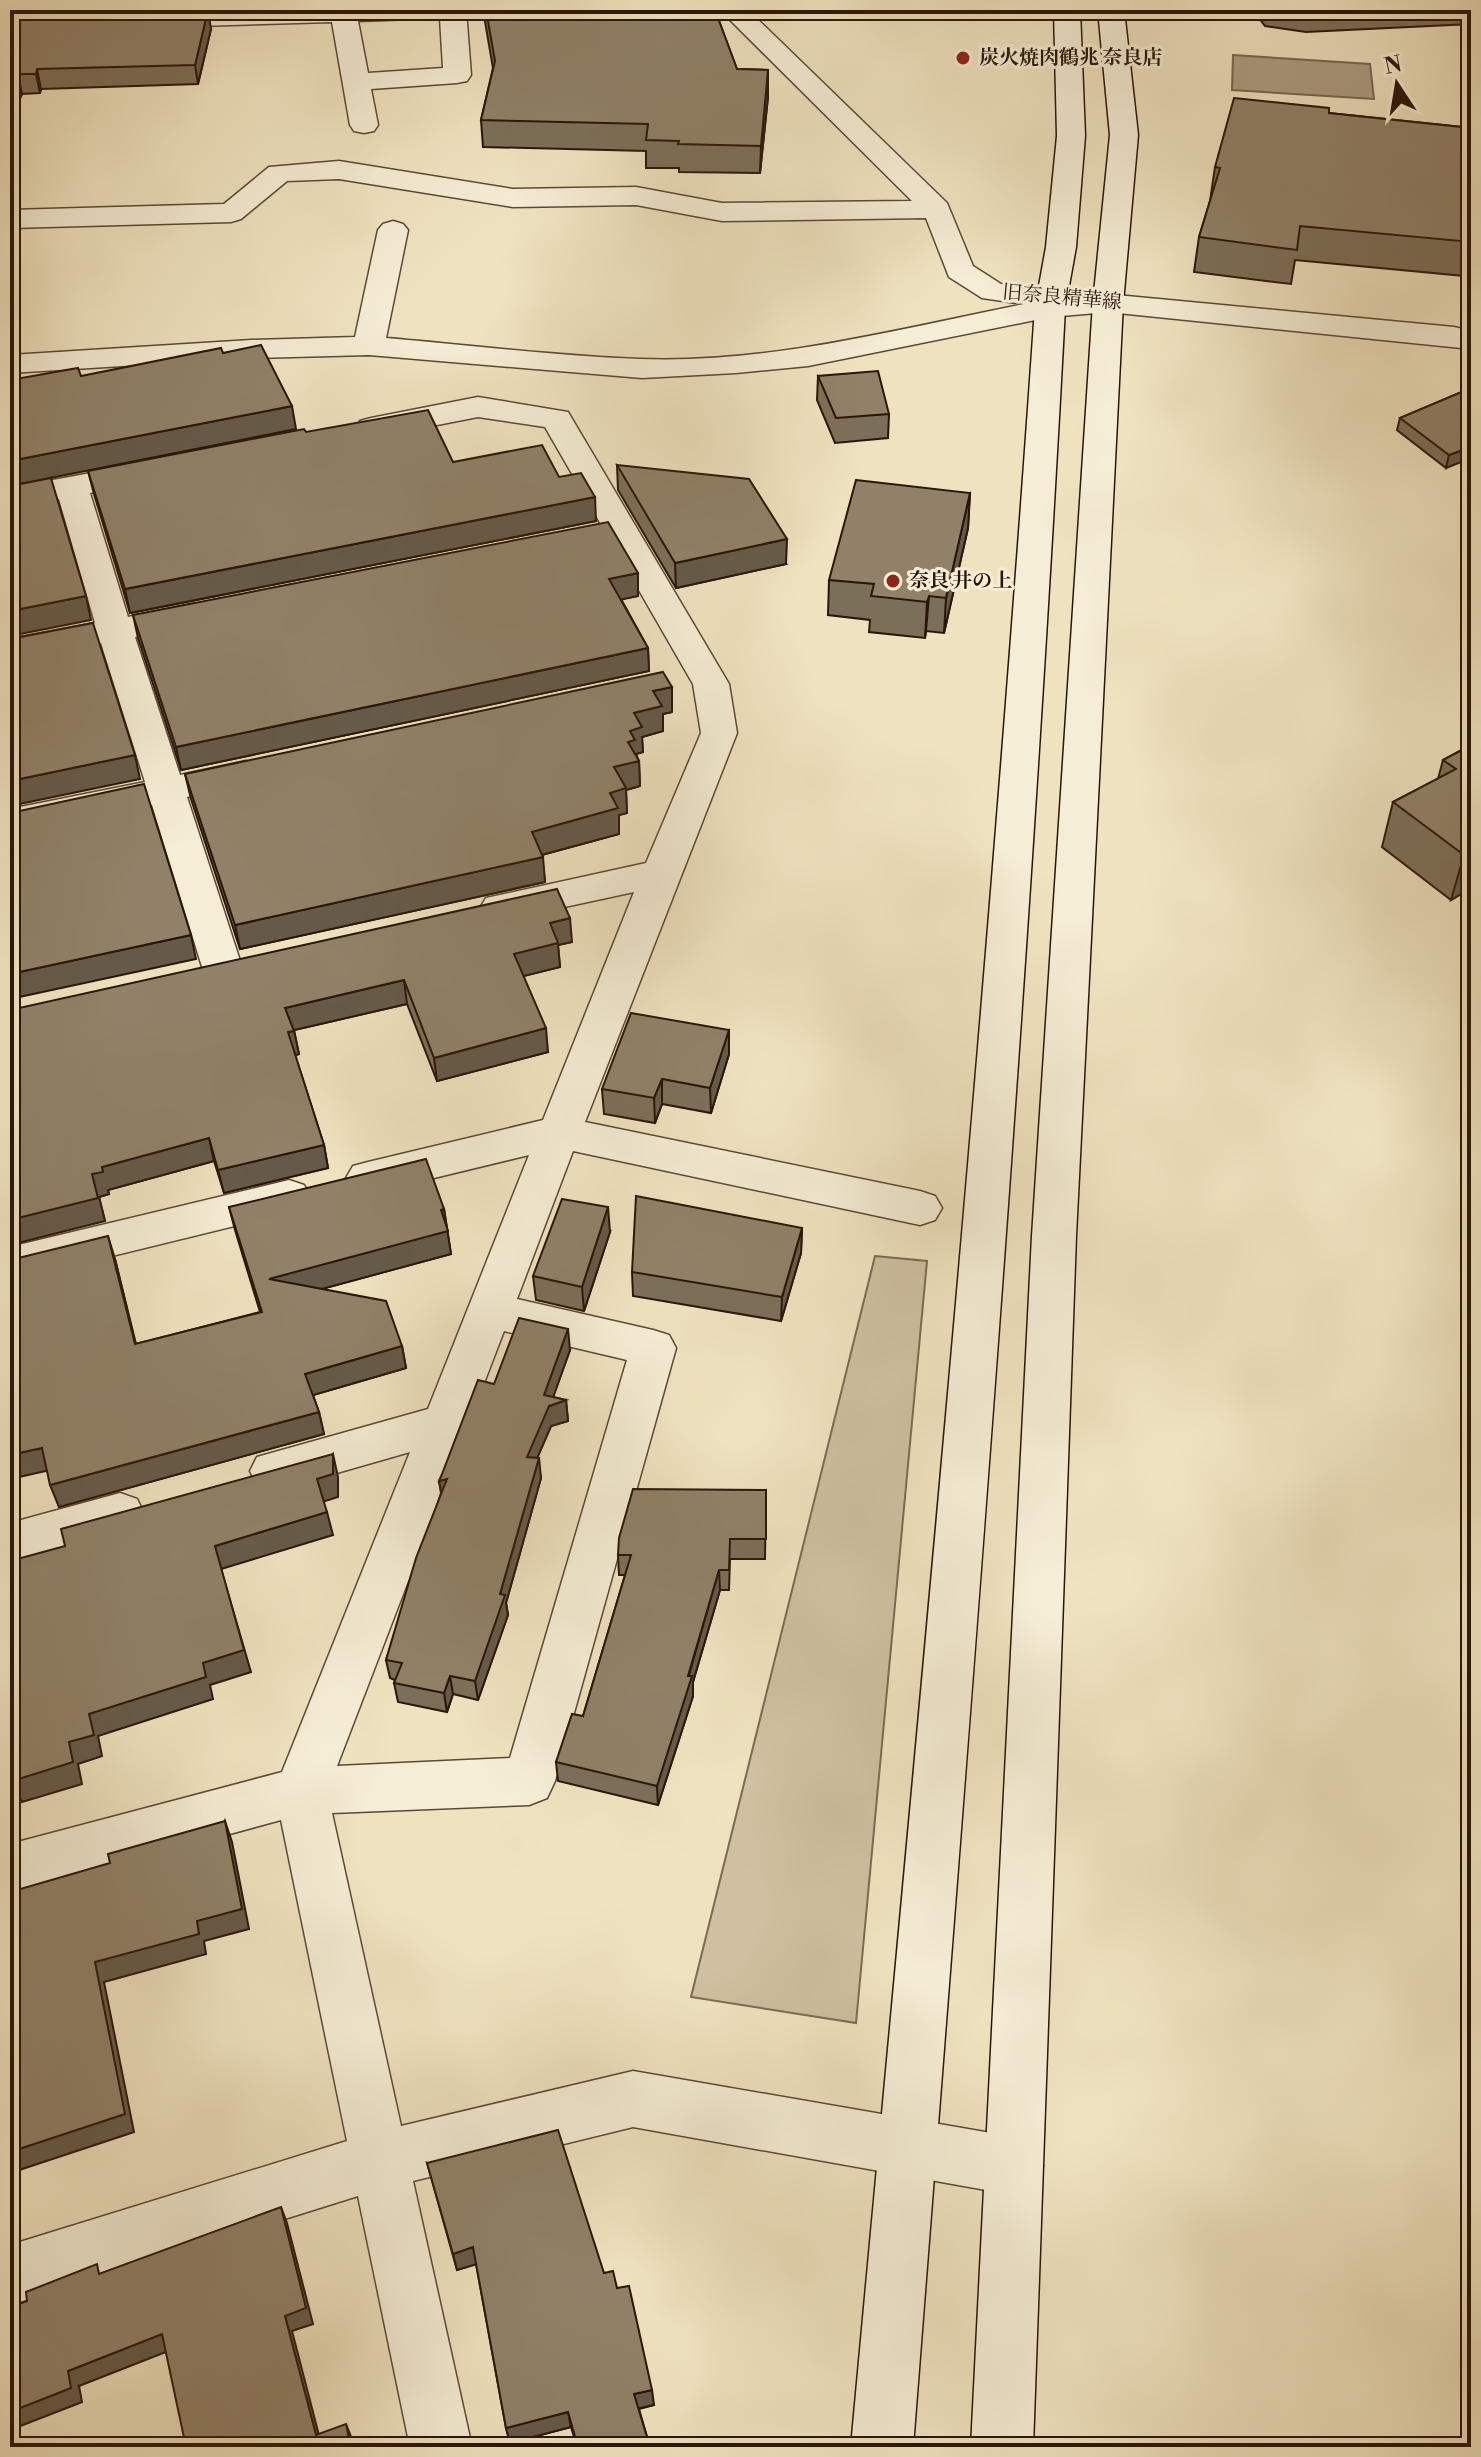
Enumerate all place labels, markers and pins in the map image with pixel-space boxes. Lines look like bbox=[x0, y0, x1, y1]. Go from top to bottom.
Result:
place label: 炭火焼肉鶴兆 奈良店 bbox=[979, 46, 1162, 71]
marker: 炭火焼肉鶴兆 奈良店 bbox=[954, 49, 972, 67]
place label: 奈良 井の上 bbox=[909, 569, 1012, 594]
marker: 奈良 井の上 bbox=[884, 572, 902, 590]

